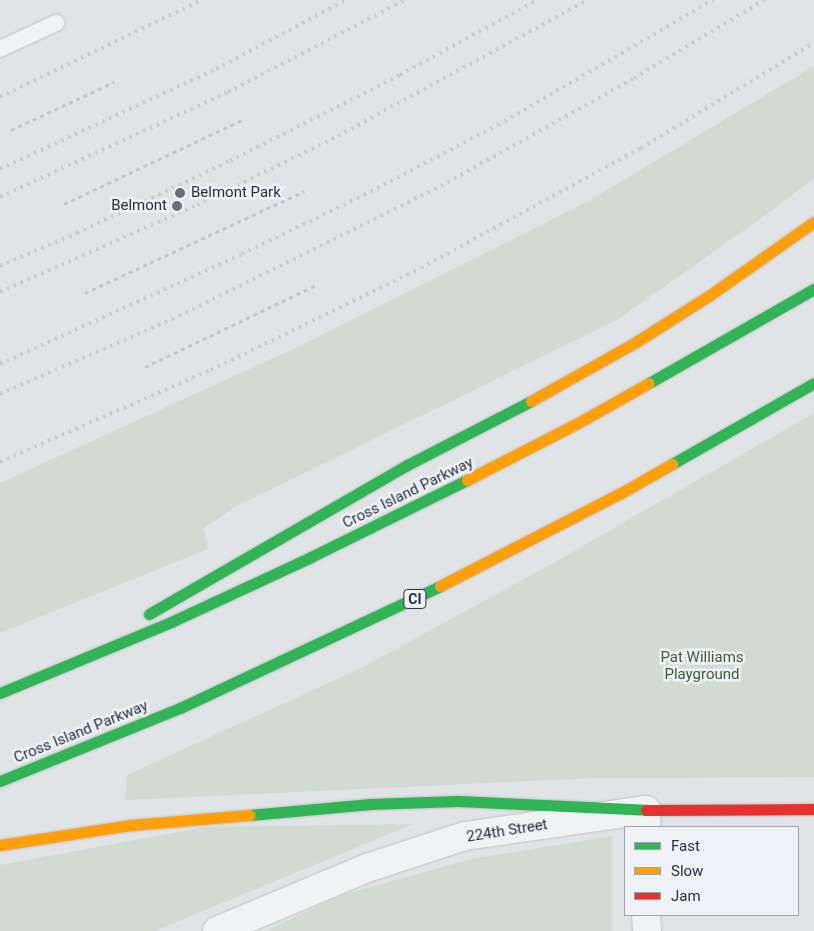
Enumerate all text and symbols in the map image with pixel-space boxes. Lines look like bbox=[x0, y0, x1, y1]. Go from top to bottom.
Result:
place label: Belmont Park bbox=[191, 184, 281, 202]
marker: Belmont Park bbox=[173, 186, 187, 200]
place label: Belmont bbox=[111, 197, 167, 215]
marker: Belmont bbox=[171, 200, 183, 212]
street label: Cross Island Parkway bbox=[340, 454, 476, 532]
road number: CI bbox=[402, 588, 428, 610]
park label: Pat Williams Playground bbox=[660, 648, 744, 683]
street label: Cross Island Parkway bbox=[11, 697, 151, 767]
street label: 224th Street bbox=[465, 816, 549, 846]
legend bbox=[624, 826, 799, 916]
text: Fast bbox=[671, 837, 700, 855]
text: Slow bbox=[671, 862, 703, 880]
text: Jam bbox=[671, 887, 701, 905]

